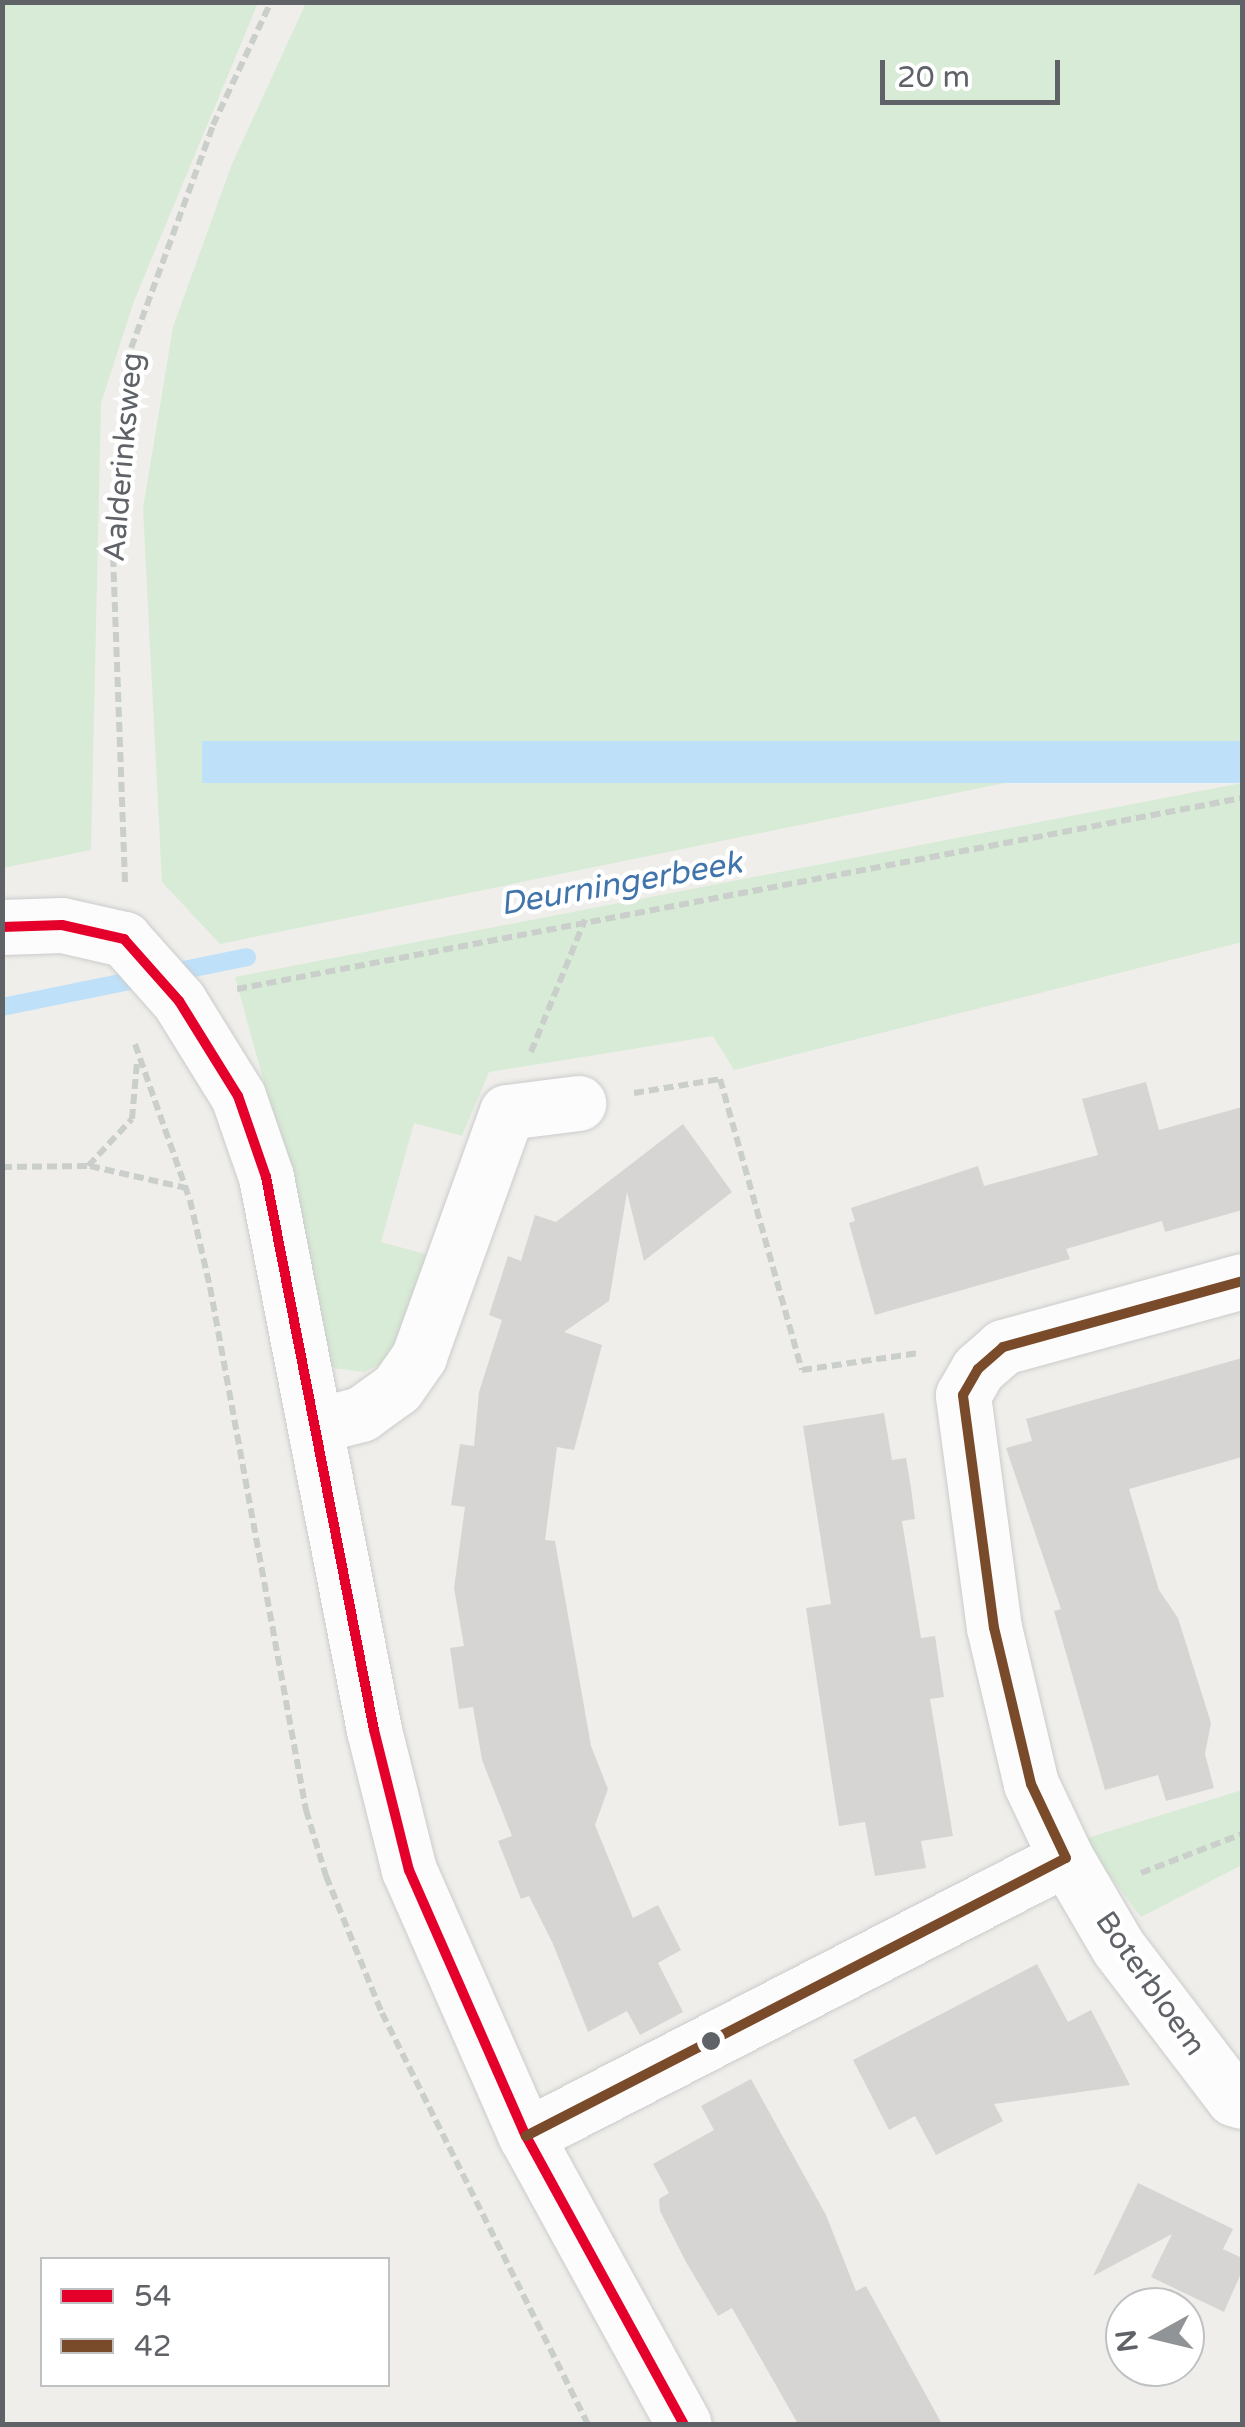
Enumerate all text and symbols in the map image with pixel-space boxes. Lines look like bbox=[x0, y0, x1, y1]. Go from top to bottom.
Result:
scale bar bbox=[885, 40, 1065, 102]
text: 20 m bbox=[897, 59, 970, 96]
street label: Aalderinksweg bbox=[97, 351, 151, 563]
water label: Deurningerbeek bbox=[497, 844, 745, 924]
street label: Boterbloem bbox=[1087, 1905, 1213, 2063]
unlabelled marker bbox=[701, 2031, 721, 2051]
legend bbox=[40, 2257, 390, 2387]
text: 54 bbox=[134, 2278, 172, 2315]
north arrow bbox=[1105, 2287, 1205, 2387]
text: N bbox=[1109, 2327, 1146, 2354]
text: 42 bbox=[134, 2328, 172, 2365]

